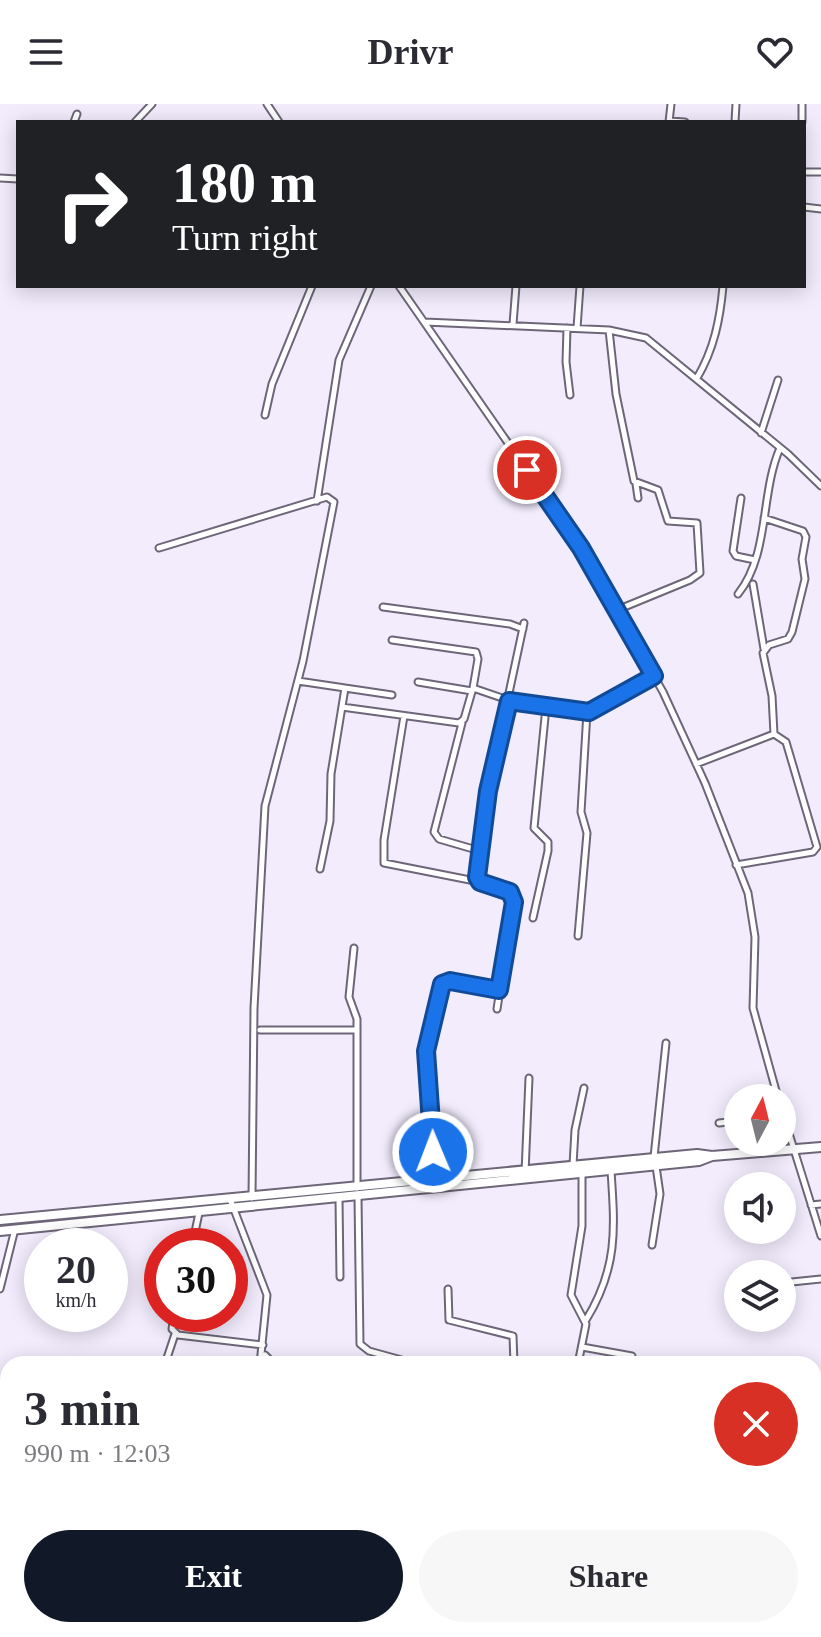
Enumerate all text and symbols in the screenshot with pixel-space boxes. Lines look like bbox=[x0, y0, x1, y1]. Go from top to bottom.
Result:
icon: menu bbox=[24, 30, 68, 74]
icon: heart bbox=[753, 30, 797, 74]
text: Drivr bbox=[368, 32, 453, 72]
icon: right bbox=[40, 152, 144, 256]
text: 180 m bbox=[172, 152, 317, 214]
text: Turn right bbox=[172, 218, 318, 258]
pin bbox=[493, 436, 561, 504]
icon: arrive bbox=[505, 448, 549, 492]
north arrow bbox=[724, 1084, 796, 1156]
map controls bbox=[724, 1084, 796, 1332]
position arrow bbox=[391, 1110, 475, 1194]
button: sound bbox=[724, 1172, 796, 1244]
speed limit sign: 30 bbox=[144, 1228, 248, 1332]
text: 20 bbox=[56, 1247, 96, 1292]
button: layers bbox=[724, 1260, 796, 1332]
text: km/h bbox=[55, 1289, 97, 1311]
text: 3 min bbox=[24, 1382, 140, 1435]
button: close bbox=[714, 1382, 798, 1466]
text: 990 m · 12:03 bbox=[24, 1439, 171, 1468]
button: Exit bbox=[24, 1530, 403, 1622]
button: Share bbox=[419, 1530, 798, 1622]

